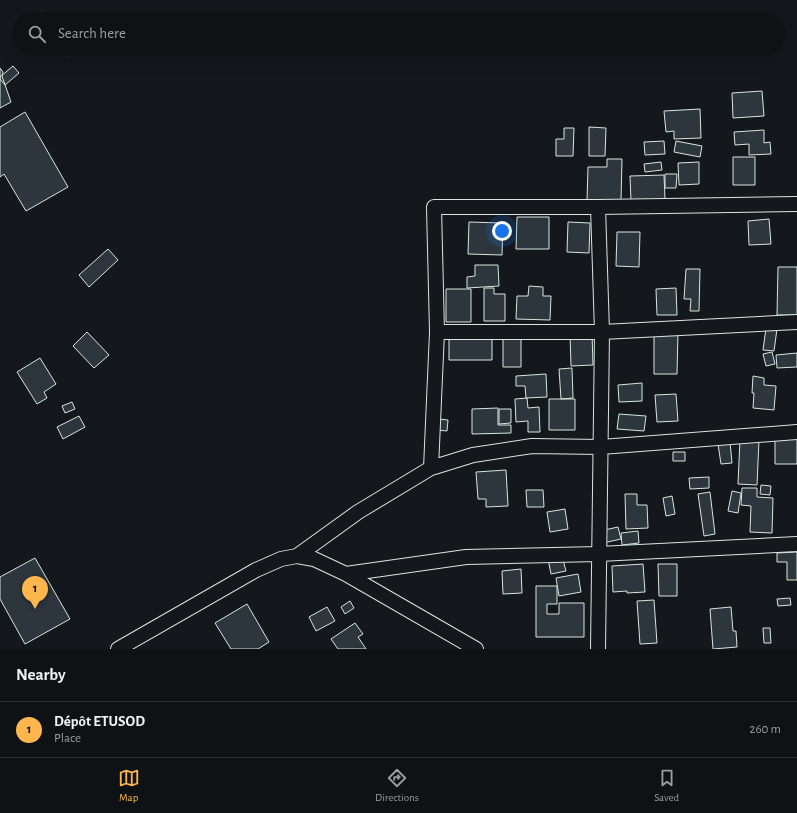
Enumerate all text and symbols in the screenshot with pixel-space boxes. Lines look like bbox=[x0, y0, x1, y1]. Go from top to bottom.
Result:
search box bbox=[12, 12, 785, 56]
icon: search bbox=[26, 23, 48, 45]
text: Search here bbox=[58, 26, 126, 41]
your location bbox=[492, 221, 512, 241]
pin: 1 bbox=[22, 576, 48, 609]
text: Nearby bbox=[16, 666, 66, 683]
text: Dépôt ETUSOD bbox=[54, 714, 145, 729]
text: 1 bbox=[27, 723, 31, 736]
text: 260 m bbox=[750, 723, 781, 736]
text: Place bbox=[54, 732, 81, 745]
tab: Map bbox=[118, 767, 140, 804]
tab: Directions bbox=[375, 767, 419, 804]
tab: Saved bbox=[654, 767, 679, 804]

